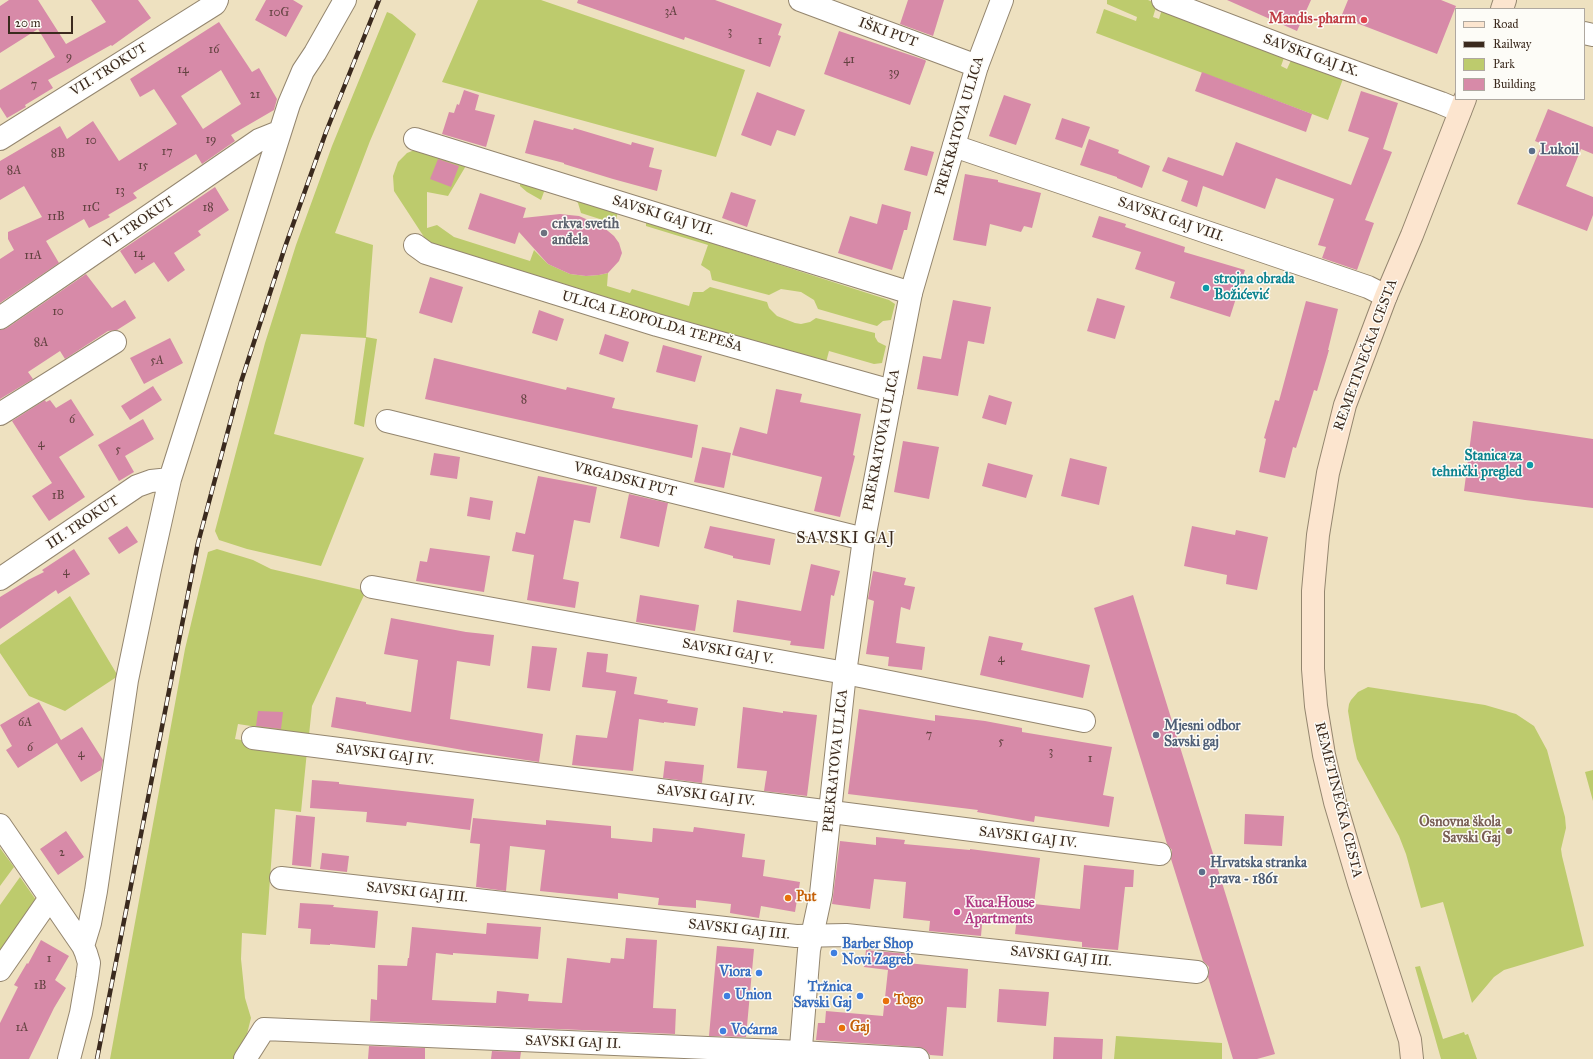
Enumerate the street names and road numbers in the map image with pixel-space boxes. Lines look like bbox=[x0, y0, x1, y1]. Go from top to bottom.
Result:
street label: IŠKI PUT bbox=[856, 15, 920, 51]
street label: SAVSKI GAJ IX. bbox=[1261, 31, 1361, 81]
street label: VII. TROKUT bbox=[67, 40, 151, 100]
street label: PREKRATOVA ULICA bbox=[932, 54, 988, 198]
street label: VI. TROKUT bbox=[100, 193, 178, 253]
street label: SAVSKI GAJ VII. bbox=[610, 193, 716, 239]
street label: SAVSKI GAJ VIII. bbox=[1115, 194, 1227, 246]
street label: REMETINEČKA CESTA bbox=[1331, 277, 1401, 433]
street label: ULICA LEOPOLDA TEPEŠA bbox=[560, 288, 744, 356]
street label: PREKRATOVA ULICA bbox=[860, 368, 904, 512]
street label: VRGADSKI PUT bbox=[572, 459, 678, 501]
street label: III. TROKUT bbox=[44, 493, 122, 553]
street label: SAVSKI GAJ V. bbox=[681, 636, 775, 668]
street label: PREKRATOVA ULICA bbox=[820, 688, 852, 834]
street label: REMETINEČKA CESTA bbox=[1310, 720, 1366, 880]
street label: SAVSKI GAJ IV. bbox=[335, 741, 435, 769]
street label: SAVSKI GAJ IV. bbox=[656, 782, 756, 810]
street label: SAVSKI GAJ IV. bbox=[978, 824, 1078, 852]
street label: SAVSKI GAJ III. bbox=[365, 879, 469, 907]
street label: SAVSKI GAJ III. bbox=[687, 916, 791, 944]
street label: SAVSKI GAJ III. bbox=[1009, 943, 1113, 971]
street label: SAVSKI GAJ II. bbox=[525, 1033, 621, 1053]

